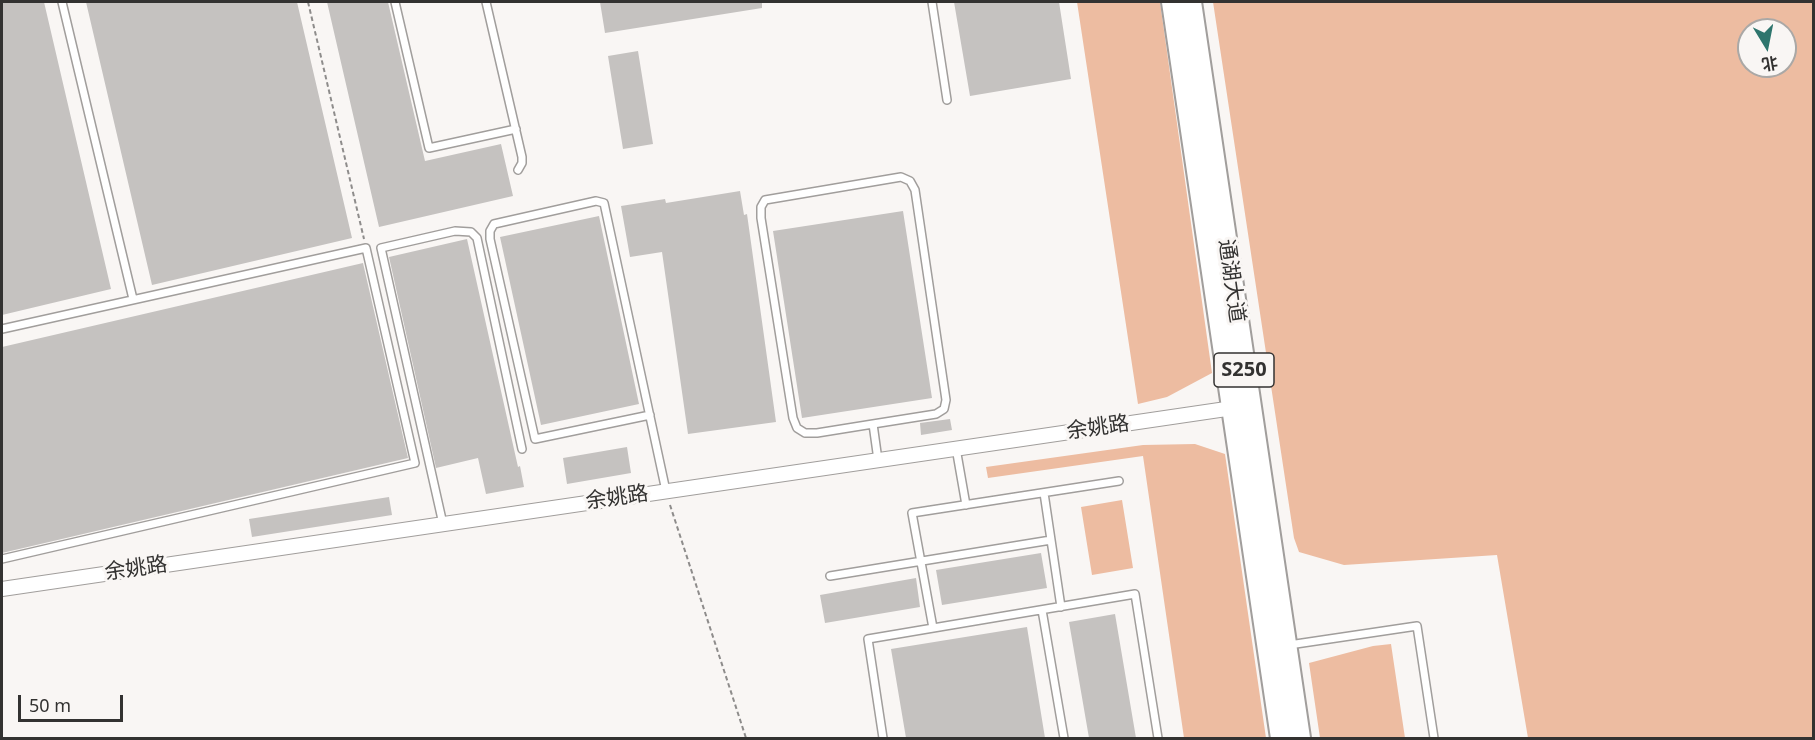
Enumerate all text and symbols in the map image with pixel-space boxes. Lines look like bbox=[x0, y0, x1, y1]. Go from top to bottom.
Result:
north arrow bbox=[1737, 18, 1797, 78]
text: 北 bbox=[1760, 52, 1780, 76]
street label: 通湖大道 bbox=[1213, 238, 1249, 324]
road number: S250 bbox=[1214, 353, 1274, 387]
street label: 余姚路 bbox=[1065, 411, 1131, 445]
street label: 余姚路 bbox=[584, 481, 650, 515]
street label: 余姚路 bbox=[103, 552, 169, 586]
scale bar bbox=[21, 683, 126, 721]
text: 50 m bbox=[29, 693, 71, 717]

